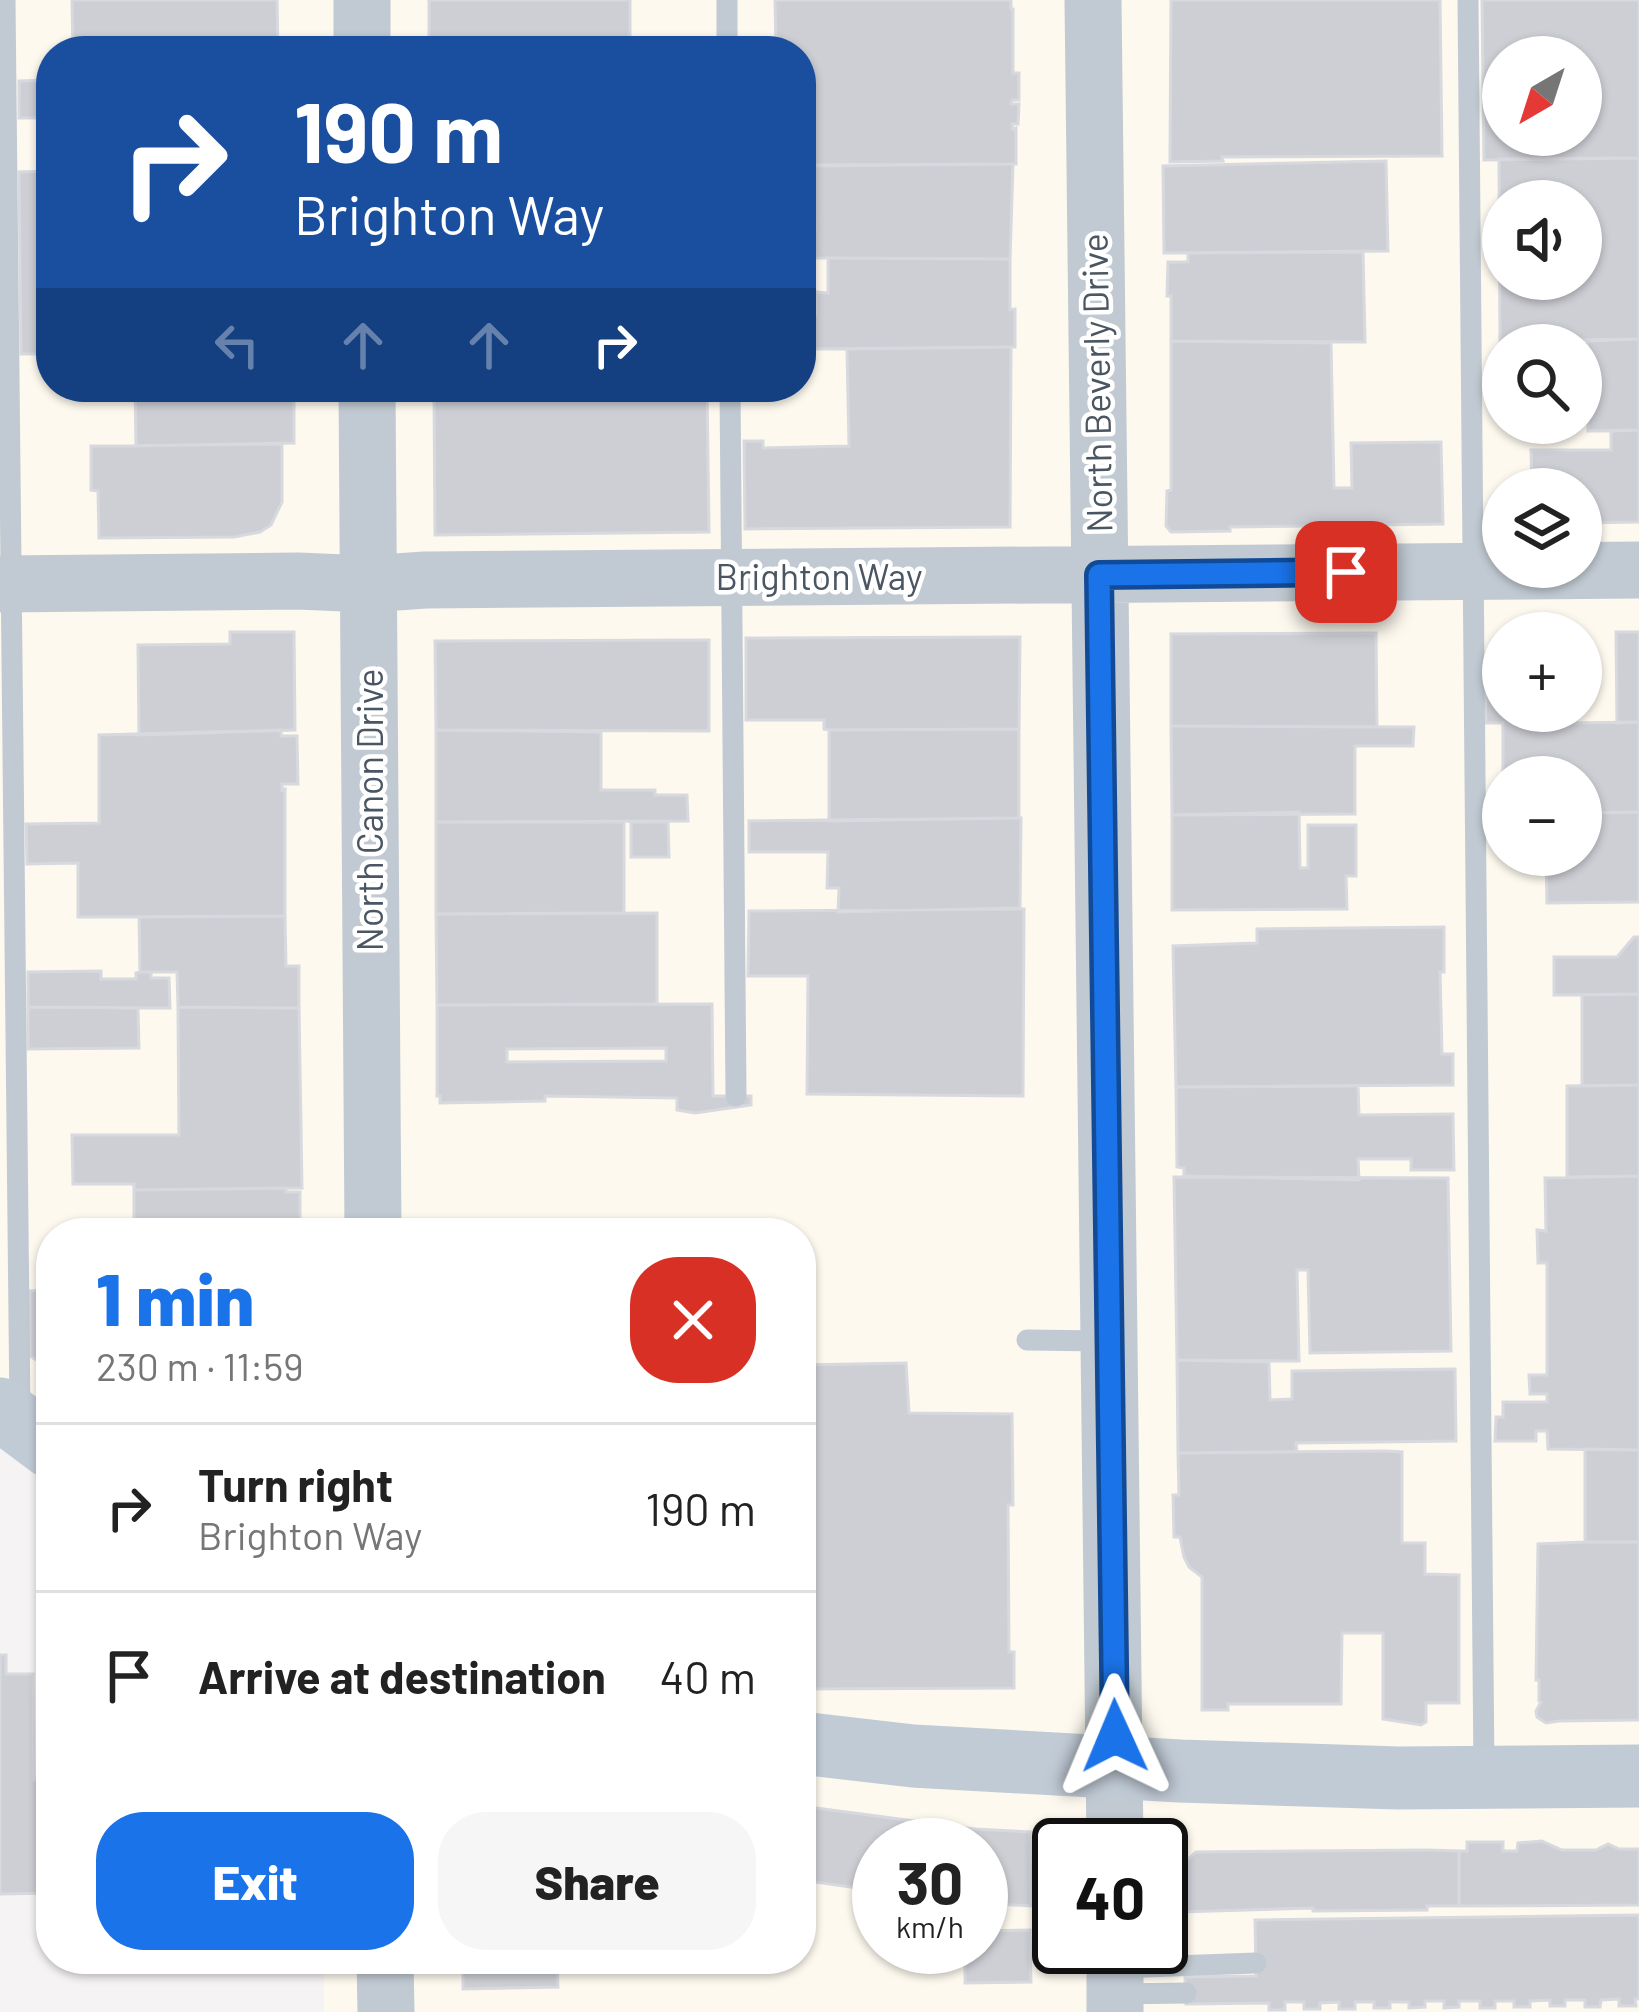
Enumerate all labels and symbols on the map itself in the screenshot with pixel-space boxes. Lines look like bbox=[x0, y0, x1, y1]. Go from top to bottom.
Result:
north arrow bbox=[1482, 36, 1602, 156]
street label: North Beverly Drive bbox=[1071, 233, 1120, 533]
pin bbox=[1295, 521, 1397, 623]
street label: Brighton Way bbox=[716, 554, 922, 597]
street label: North Canon Drive bbox=[347, 669, 390, 951]
position arrow bbox=[1052, 1673, 1178, 1799]
speed limit sign: 40 bbox=[1032, 1818, 1188, 1974]

